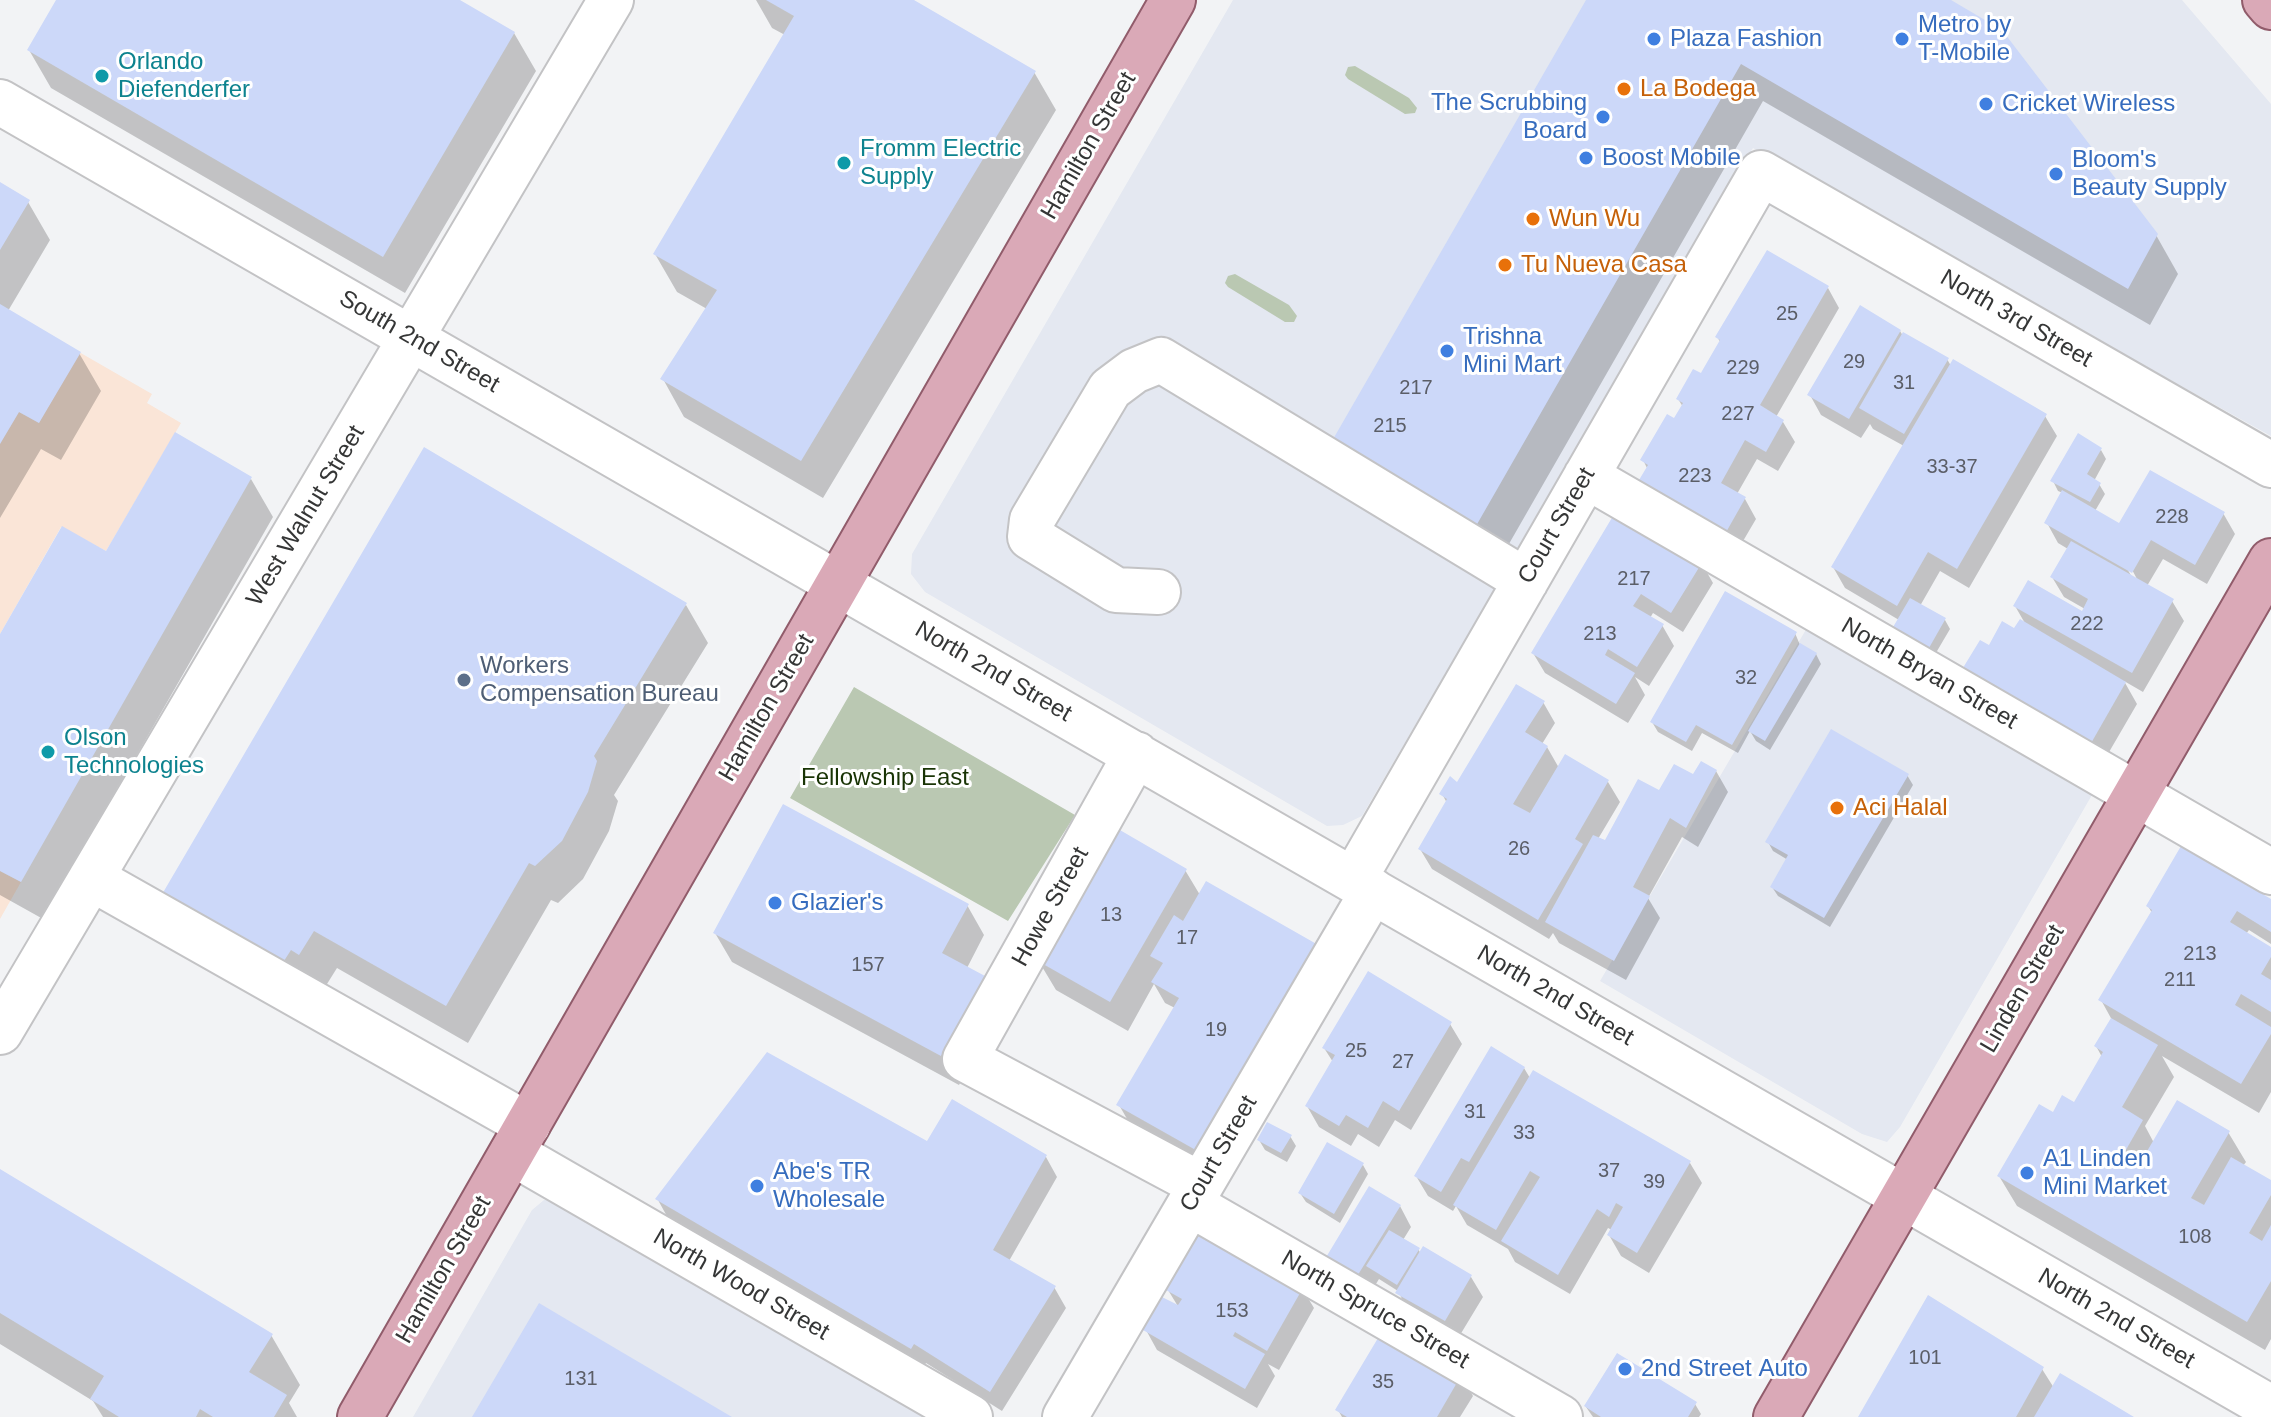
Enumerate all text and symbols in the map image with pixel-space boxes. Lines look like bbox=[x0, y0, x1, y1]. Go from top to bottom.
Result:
place label: Metro by T-Mobile bbox=[1918, 11, 2011, 67]
place label: Plaza Fashion bbox=[1670, 25, 1822, 53]
marker: Plaza Fashion bbox=[1645, 30, 1663, 48]
marker: Metro by T-Mobile bbox=[1893, 30, 1911, 48]
place label: Orlando Diefenderfer bbox=[118, 48, 250, 104]
marker: Orlando Diefenderfer bbox=[93, 67, 111, 85]
street label: Hamilton Street bbox=[1035, 67, 1143, 225]
place label: La Bodega bbox=[1640, 75, 1756, 103]
marker: La Bodega bbox=[1615, 80, 1633, 98]
place label: The Scrubbing Board bbox=[1431, 89, 1587, 145]
place label: Cricket Wireless bbox=[2002, 90, 2175, 118]
marker: Cricket Wireless bbox=[1977, 95, 1995, 113]
marker: The Scrubbing Board bbox=[1594, 108, 1612, 126]
place label: Fromm Electric Supply bbox=[860, 135, 1021, 191]
place label: Boost Mobile bbox=[1602, 144, 1741, 172]
place label: Bloom's Beauty Supply bbox=[2072, 146, 2227, 202]
marker: Boost Mobile bbox=[1577, 149, 1595, 167]
marker: Fromm Electric Supply bbox=[835, 154, 853, 172]
marker: Bloom's Beauty Supply bbox=[2047, 165, 2065, 183]
place label: Wun Wu bbox=[1549, 205, 1640, 233]
marker: Wun Wu bbox=[1524, 210, 1542, 228]
place label: Tu Nueva Casa bbox=[1521, 251, 1687, 279]
marker: Tu Nueva Casa bbox=[1496, 256, 1514, 274]
street label: North 3rd Street bbox=[1935, 264, 2097, 374]
street label: South 2nd Street bbox=[334, 284, 504, 400]
house number: 25 bbox=[1776, 302, 1798, 326]
place label: Trishna Mini Mart bbox=[1463, 323, 1562, 379]
marker: Trishna Mini Mart bbox=[1438, 342, 1456, 360]
house number: 29 bbox=[1843, 350, 1865, 374]
house number: 229 bbox=[1726, 356, 1760, 380]
house number: 31 bbox=[1893, 371, 1915, 395]
house number: 217 bbox=[1399, 376, 1433, 400]
house number: 227 bbox=[1721, 402, 1755, 426]
house number: 215 bbox=[1373, 414, 1407, 438]
street label: West Walnut Street bbox=[241, 421, 371, 611]
house number: 33-37 bbox=[1926, 455, 1978, 479]
street label: Court Street bbox=[1512, 463, 1602, 589]
house number: 223 bbox=[1678, 464, 1712, 488]
house number: 228 bbox=[2155, 505, 2189, 529]
house number: 217 bbox=[1617, 567, 1651, 591]
street label: North Bryan Street bbox=[1836, 612, 2022, 736]
house number: 222 bbox=[2070, 612, 2104, 636]
street label: North 2nd Street bbox=[910, 616, 1076, 728]
house number: 213 bbox=[1583, 622, 1617, 646]
street label: Hamilton Street bbox=[713, 629, 821, 787]
place label: Workers Compensation Bureau bbox=[480, 652, 719, 708]
house number: 32 bbox=[1735, 666, 1757, 690]
marker: Workers Compensation Bureau bbox=[455, 671, 473, 689]
place label: Olson Technologies bbox=[64, 724, 204, 780]
marker: Olson Technologies bbox=[39, 743, 57, 761]
park label: Fellowship East bbox=[801, 764, 969, 792]
place label: Aci Halal bbox=[1853, 794, 1948, 822]
marker: Aci Halal bbox=[1828, 799, 1846, 817]
house number: 26 bbox=[1508, 837, 1530, 861]
street label: Howe Street bbox=[1006, 842, 1096, 972]
place label: Glazier's bbox=[791, 889, 884, 917]
marker: Glazier's bbox=[766, 894, 784, 912]
house number: 13 bbox=[1100, 903, 1122, 927]
street label: Linden Street bbox=[1975, 920, 2071, 1058]
house number: 17 bbox=[1176, 926, 1198, 950]
street label: North 2nd Street bbox=[1472, 940, 1638, 1052]
house number: 213 bbox=[2183, 942, 2217, 966]
house number: 157 bbox=[851, 953, 885, 977]
house number: 211 bbox=[2164, 968, 2196, 992]
house number: 19 bbox=[1205, 1018, 1227, 1042]
house number: 25 bbox=[1345, 1039, 1367, 1063]
house number: 27 bbox=[1392, 1050, 1414, 1074]
street label: Court Street bbox=[1174, 1091, 1264, 1217]
house number: 31 bbox=[1464, 1100, 1486, 1124]
house number: 33 bbox=[1513, 1121, 1535, 1145]
place label: A1 Linden Mini Market bbox=[2043, 1145, 2167, 1201]
place label: Abe's TR Wholesale bbox=[773, 1158, 885, 1214]
house number: 37 bbox=[1598, 1159, 1620, 1183]
marker: A1 Linden Mini Market bbox=[2018, 1164, 2036, 1182]
house number: 39 bbox=[1643, 1170, 1665, 1194]
marker: Abe's TR Wholesale bbox=[748, 1177, 766, 1195]
street label: Hamilton Street bbox=[390, 1191, 498, 1349]
street label: North Wood Street bbox=[648, 1223, 834, 1347]
house number: 108 bbox=[2178, 1225, 2212, 1249]
street label: North Spruce Street bbox=[1276, 1245, 1474, 1375]
street label: North 2nd Street bbox=[2033, 1263, 2199, 1375]
house number: 153 bbox=[1215, 1299, 1249, 1323]
house number: 101 bbox=[1908, 1346, 1942, 1370]
place label: 2nd Street Auto bbox=[1641, 1355, 1808, 1383]
marker: 2nd Street Auto bbox=[1616, 1360, 1634, 1378]
house number: 131 bbox=[564, 1367, 598, 1391]
house number: 35 bbox=[1372, 1370, 1394, 1394]

